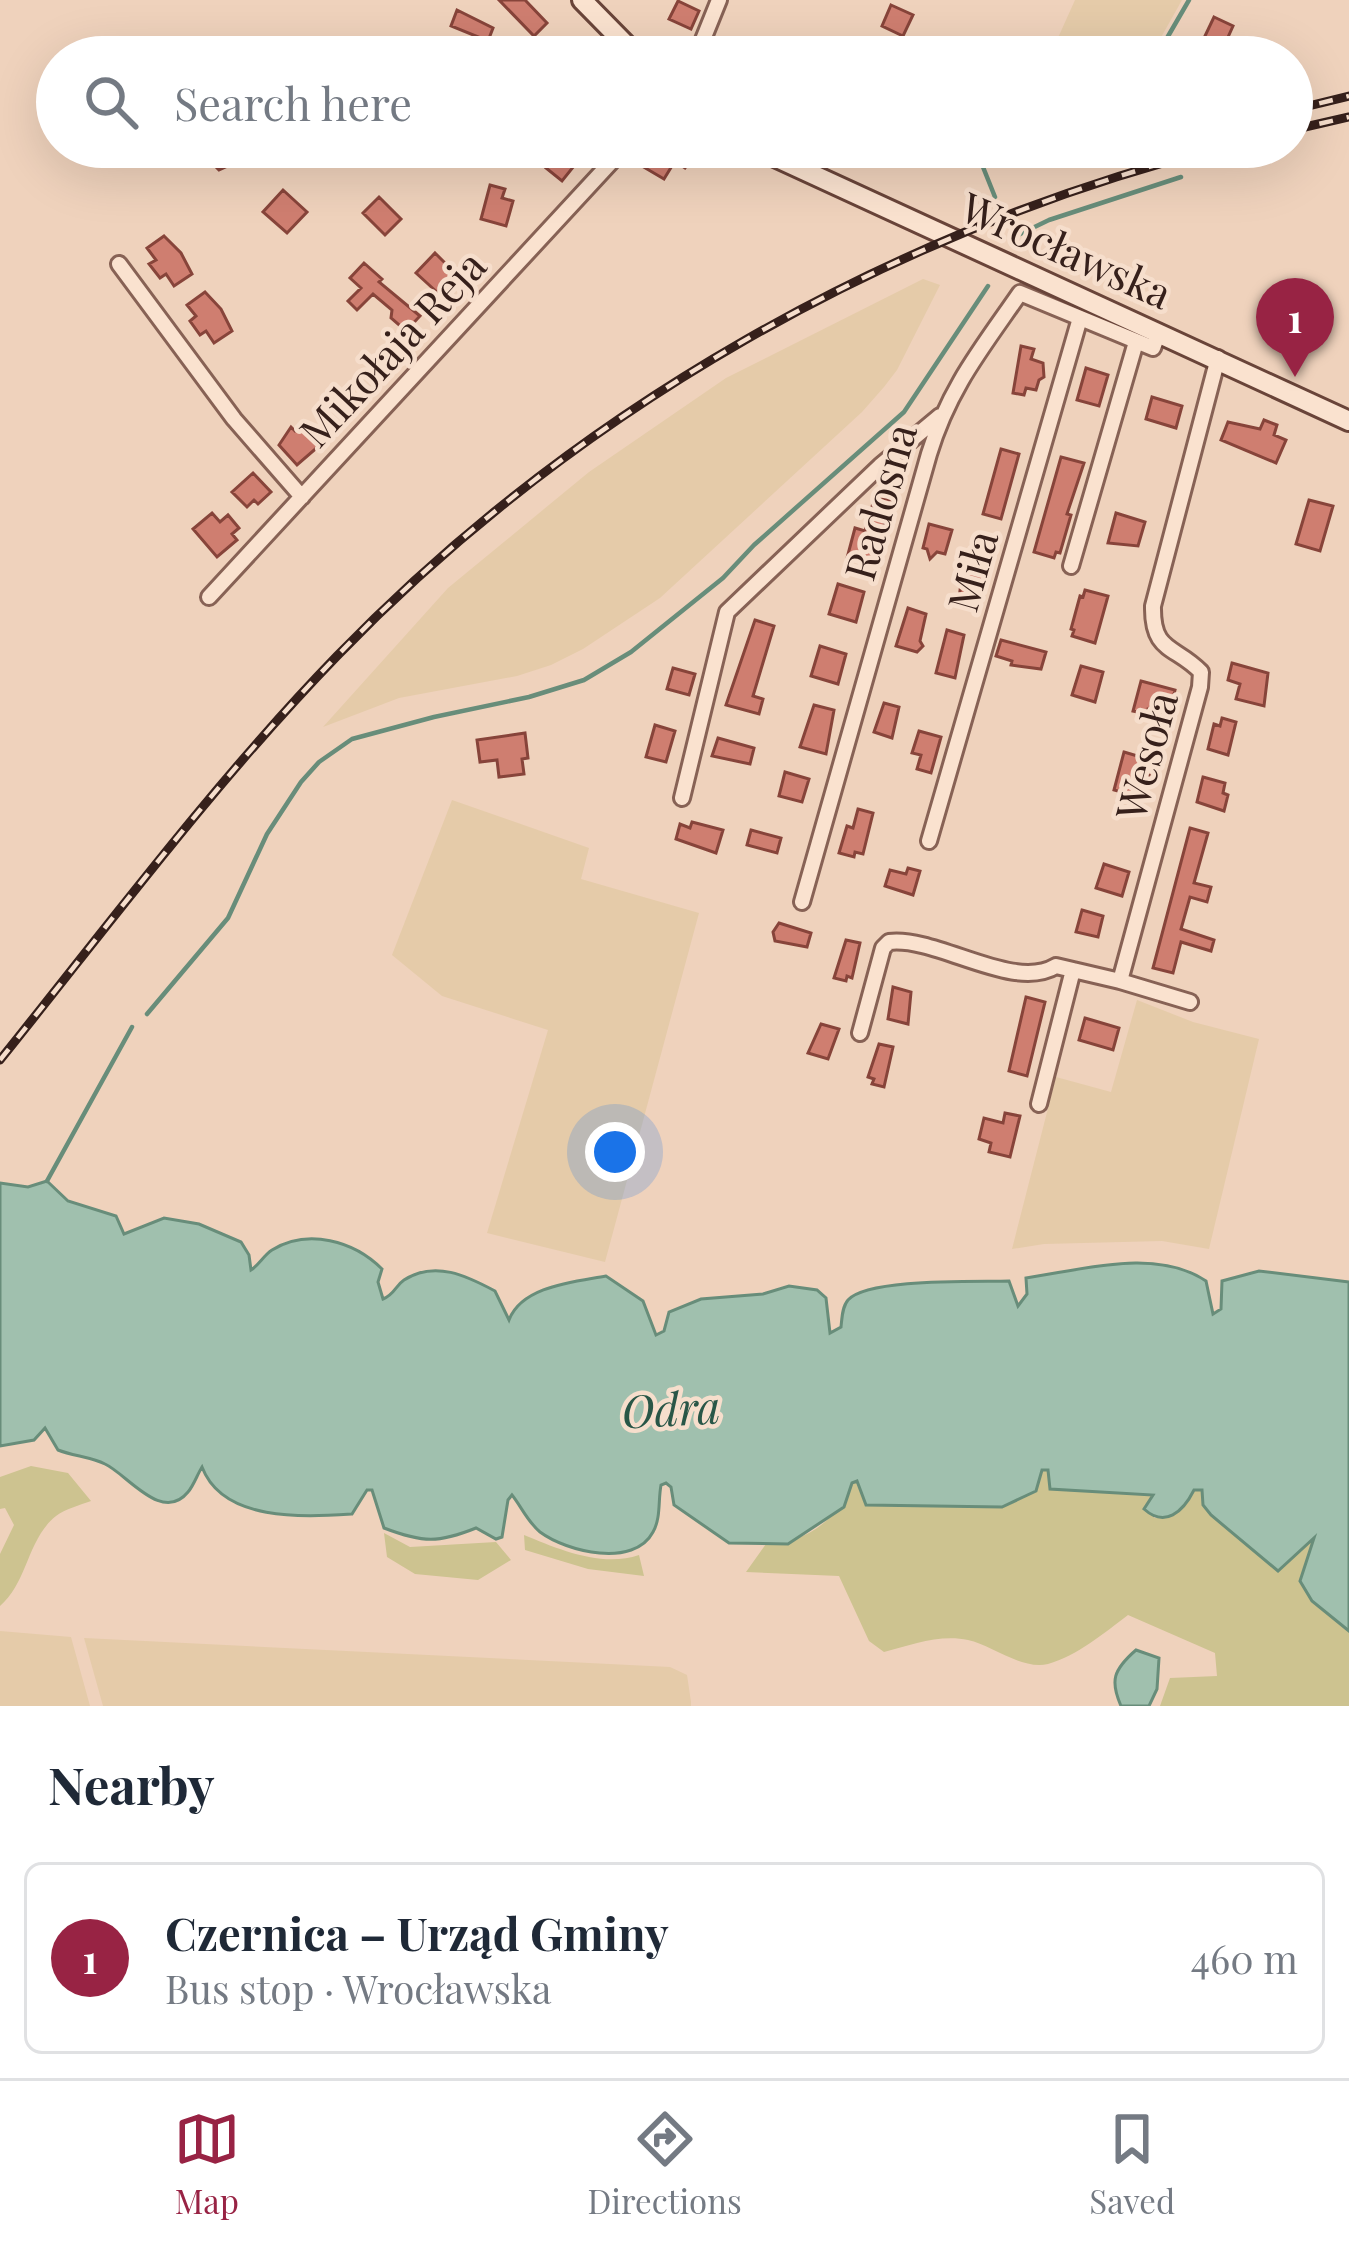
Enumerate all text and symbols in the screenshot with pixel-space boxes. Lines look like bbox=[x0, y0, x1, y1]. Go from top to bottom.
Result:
search box bbox=[36, 36, 1313, 168]
icon: search bbox=[78, 69, 144, 135]
text: Search here bbox=[174, 72, 412, 132]
street label: Wrocławska bbox=[952, 178, 1181, 320]
street label: Mikołaja Reja bbox=[286, 237, 497, 458]
pin: 1 bbox=[1256, 278, 1334, 377]
street label: Radosna bbox=[830, 417, 928, 586]
street label: Miła bbox=[933, 523, 1009, 617]
street label: Wesoła bbox=[1101, 685, 1189, 827]
your location bbox=[585, 1122, 645, 1182]
water label: Odra bbox=[620, 1374, 722, 1440]
text: Nearby bbox=[48, 1750, 214, 1818]
text: Czernica – Urząd Gminy bbox=[165, 1902, 669, 1962]
text: 1 bbox=[83, 1932, 97, 1984]
text: 460 m bbox=[1191, 1932, 1298, 1984]
text: Bus stop · Wrocławska bbox=[165, 1962, 551, 2014]
tab: Map bbox=[174, 2106, 240, 2222]
tab: Directions bbox=[587, 2106, 742, 2222]
tab: Saved bbox=[1089, 2106, 1175, 2222]

